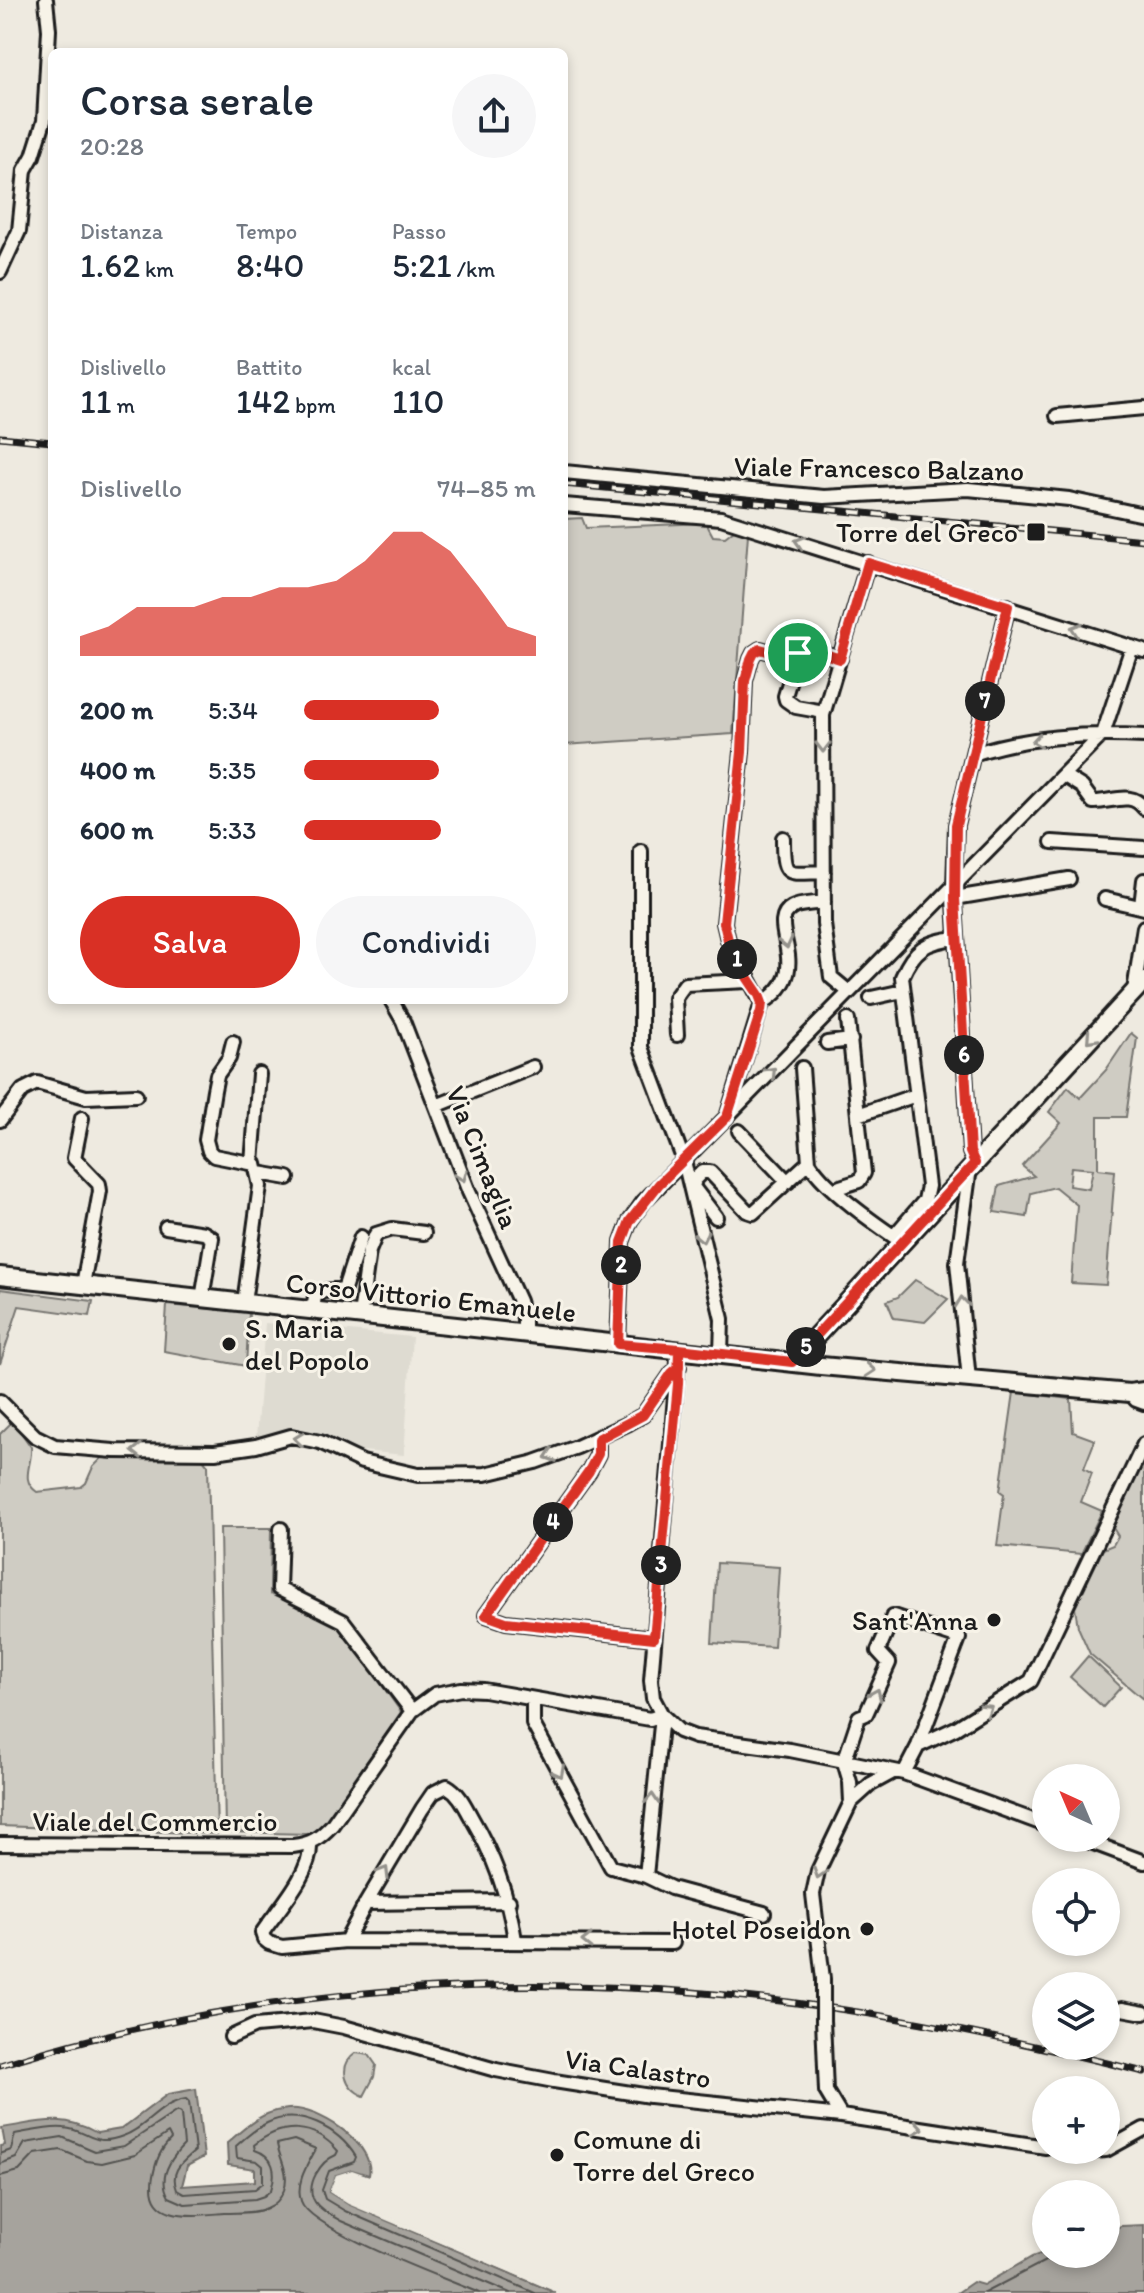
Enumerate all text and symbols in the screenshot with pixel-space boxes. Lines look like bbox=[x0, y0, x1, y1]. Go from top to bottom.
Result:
text: Corsa serale bbox=[80, 73, 314, 126]
button: share bbox=[452, 74, 536, 158]
text: 20:28 bbox=[80, 130, 144, 162]
text: Distanza bbox=[80, 218, 163, 245]
text: Tempo bbox=[236, 218, 297, 245]
text: Passo bbox=[392, 218, 446, 245]
text: 1.62 bbox=[80, 245, 140, 286]
text: 8:40 bbox=[236, 245, 304, 286]
text: 5:21 bbox=[392, 245, 452, 286]
text: km bbox=[140, 256, 174, 283]
text: /km bbox=[452, 256, 495, 283]
text: Dislivello bbox=[80, 354, 166, 381]
text: Battito bbox=[236, 354, 302, 381]
text: kcal bbox=[392, 354, 431, 381]
text: 11 bbox=[80, 381, 112, 422]
text: 142 bbox=[236, 381, 290, 422]
text: 110 bbox=[392, 381, 445, 422]
text: m bbox=[112, 392, 135, 419]
text: bpm bbox=[290, 392, 336, 419]
street label: Viale Francesco Balzano bbox=[733, 448, 1025, 488]
text: Dislivello bbox=[80, 472, 182, 504]
text: 74–85 m bbox=[437, 472, 536, 504]
place label: Torre del Greco bbox=[836, 515, 1018, 549]
marker: Torre del Greco bbox=[1025, 521, 1047, 543]
one-way arrow bbox=[793, 535, 807, 551]
pin bbox=[764, 619, 832, 687]
one-way arrow bbox=[1070, 622, 1084, 638]
icon: arrive bbox=[776, 631, 820, 675]
pin: 7 bbox=[965, 681, 1005, 721]
text: 7 bbox=[980, 687, 990, 714]
text: 200 m bbox=[80, 694, 153, 726]
text: 5:34 bbox=[208, 694, 258, 726]
one-way arrow bbox=[1030, 732, 1044, 749]
one-way arrow bbox=[814, 741, 832, 754]
text: 400 m bbox=[80, 754, 155, 786]
text: 5:35 bbox=[208, 754, 256, 786]
text: 600 m bbox=[80, 814, 154, 846]
text: 5:33 bbox=[208, 814, 256, 846]
button: Salva bbox=[80, 896, 300, 988]
button: Condividi bbox=[316, 896, 536, 988]
one-way arrow bbox=[777, 936, 794, 950]
pin: 1 bbox=[717, 939, 757, 979]
text: 1 bbox=[732, 945, 742, 972]
one-way arrow bbox=[1085, 1029, 1100, 1043]
pin: 6 bbox=[944, 1035, 984, 1075]
text: 6 bbox=[958, 1041, 970, 1068]
one-way arrow bbox=[761, 1067, 776, 1081]
street label: Via Cimaglia bbox=[439, 1081, 527, 1234]
one-way arrow bbox=[452, 1168, 469, 1182]
one-way arrow bbox=[693, 1229, 710, 1243]
pin: 2 bbox=[601, 1245, 641, 1285]
text: 2 bbox=[615, 1251, 627, 1278]
street label: Corso Vittorio Emanuele bbox=[284, 1265, 578, 1329]
one-way arrow bbox=[953, 1295, 970, 1308]
place label: S. Maria del Popolo bbox=[245, 1311, 369, 1377]
pin: 5 bbox=[786, 1327, 826, 1367]
text: 5 bbox=[800, 1333, 812, 1360]
marker: S. Maria del Popolo bbox=[220, 1335, 238, 1353]
one-way arrow bbox=[864, 1362, 877, 1379]
one-way arrow bbox=[292, 1430, 305, 1447]
one-way arrow bbox=[130, 1442, 143, 1460]
one-way arrow bbox=[544, 1447, 558, 1463]
pin: 4 bbox=[533, 1502, 573, 1542]
text: 4 bbox=[546, 1508, 560, 1535]
pin: 3 bbox=[641, 1545, 681, 1585]
text: 3 bbox=[655, 1551, 667, 1578]
place label: Sant'Anna bbox=[852, 1603, 978, 1637]
marker: Sant'Anna bbox=[985, 1611, 1003, 1629]
one-way arrow bbox=[866, 1688, 882, 1702]
one-way arrow bbox=[978, 1703, 993, 1718]
one-way arrow bbox=[549, 1763, 564, 1778]
north arrow bbox=[1032, 1764, 1120, 1852]
map controls bbox=[1032, 1764, 1120, 2268]
one-way arrow bbox=[643, 1792, 660, 1805]
street label: Viale del Commercio bbox=[32, 1804, 278, 1838]
one-way arrow bbox=[374, 1866, 390, 1881]
one-way arrow bbox=[813, 1866, 829, 1880]
button: locate bbox=[1032, 1868, 1120, 1956]
place label: Hotel Poseidon bbox=[671, 1912, 851, 1946]
marker: Hotel Poseidon bbox=[858, 1920, 876, 1938]
one-way arrow bbox=[580, 1932, 593, 1950]
button: layers bbox=[1032, 1972, 1120, 2060]
street label: Via Calastro bbox=[563, 2041, 713, 2095]
button: + bbox=[1032, 2076, 1120, 2164]
one-way arrow bbox=[911, 2119, 925, 2136]
place label: Comune di Torre del Greco bbox=[573, 2122, 755, 2188]
marker: Comune di Torre del Greco bbox=[548, 2146, 566, 2164]
button: − bbox=[1032, 2180, 1120, 2268]

